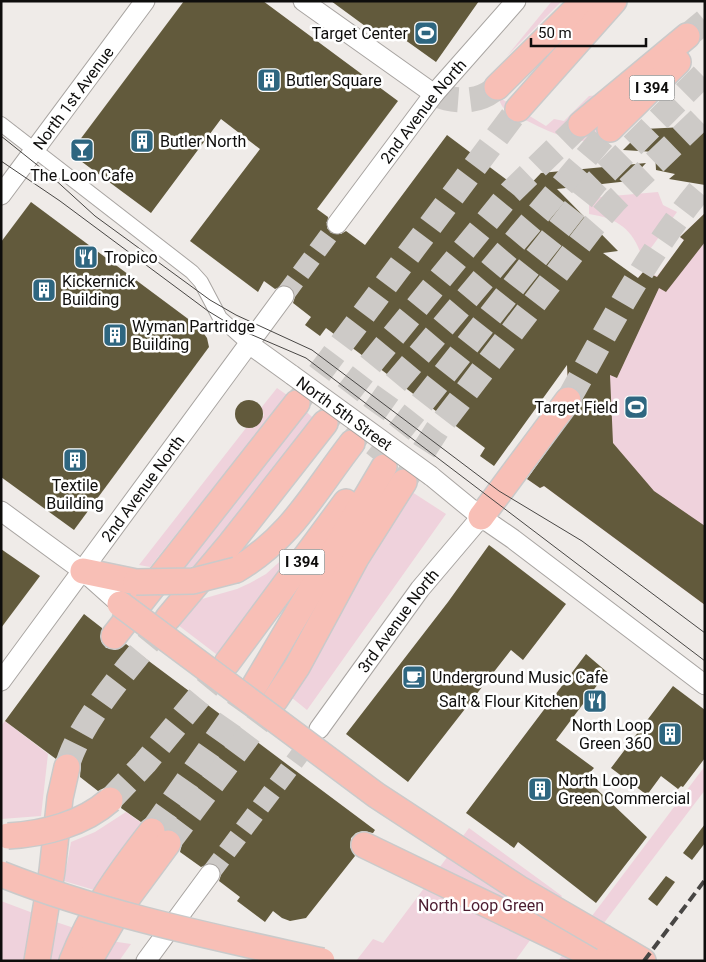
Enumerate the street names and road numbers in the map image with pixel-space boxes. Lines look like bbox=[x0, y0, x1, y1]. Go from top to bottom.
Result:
street label: North 1st Avenue bbox=[29, 43, 117, 153]
street label: 2nd Avenue North bbox=[376, 55, 470, 167]
road number: I 394 bbox=[630, 76, 674, 100]
street label: North 5th Street bbox=[293, 372, 396, 454]
street label: 2nd Avenue North bbox=[97, 431, 188, 545]
road number: I 394 bbox=[280, 550, 324, 574]
street label: 3rd Avenue North bbox=[353, 565, 442, 676]

